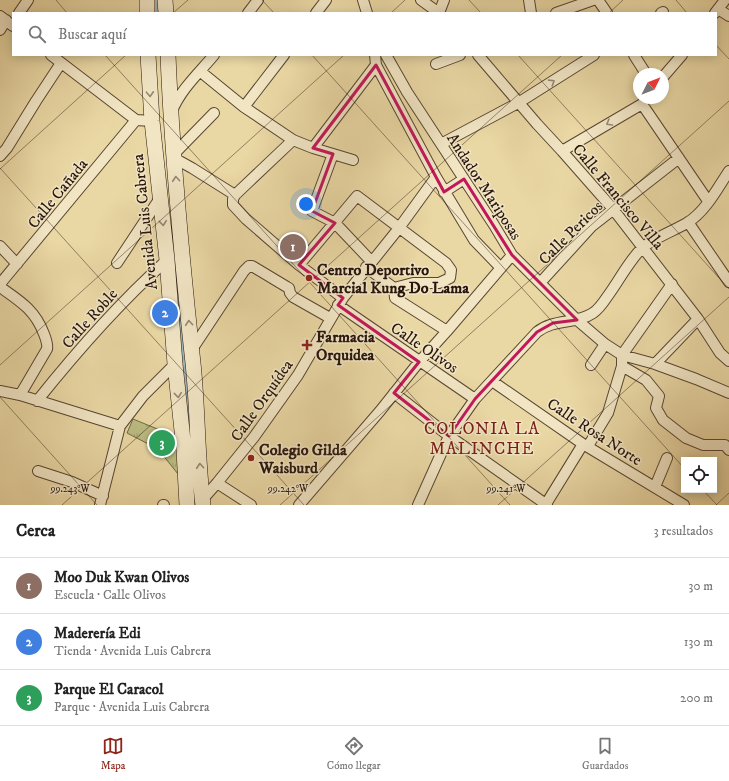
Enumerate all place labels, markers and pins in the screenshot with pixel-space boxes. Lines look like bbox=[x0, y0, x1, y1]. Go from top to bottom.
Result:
pin: 1 bbox=[280, 232, 306, 262]
place label: Centro Deportivo Marcial Kung Do Lama bbox=[317, 260, 470, 298]
marker: Centro Deportivo Marcial Kung Do Lama bbox=[304, 273, 314, 283]
pin: 2 bbox=[152, 298, 178, 328]
place label: Farmacia Orquidea bbox=[316, 327, 376, 366]
marker: Farmacia Orquidea bbox=[301, 339, 313, 351]
pin: 3 bbox=[149, 428, 175, 458]
place label: Colegio Gilda Waisburd bbox=[258, 440, 348, 478]
marker: Colegio Gilda Waisburd bbox=[246, 453, 256, 463]

